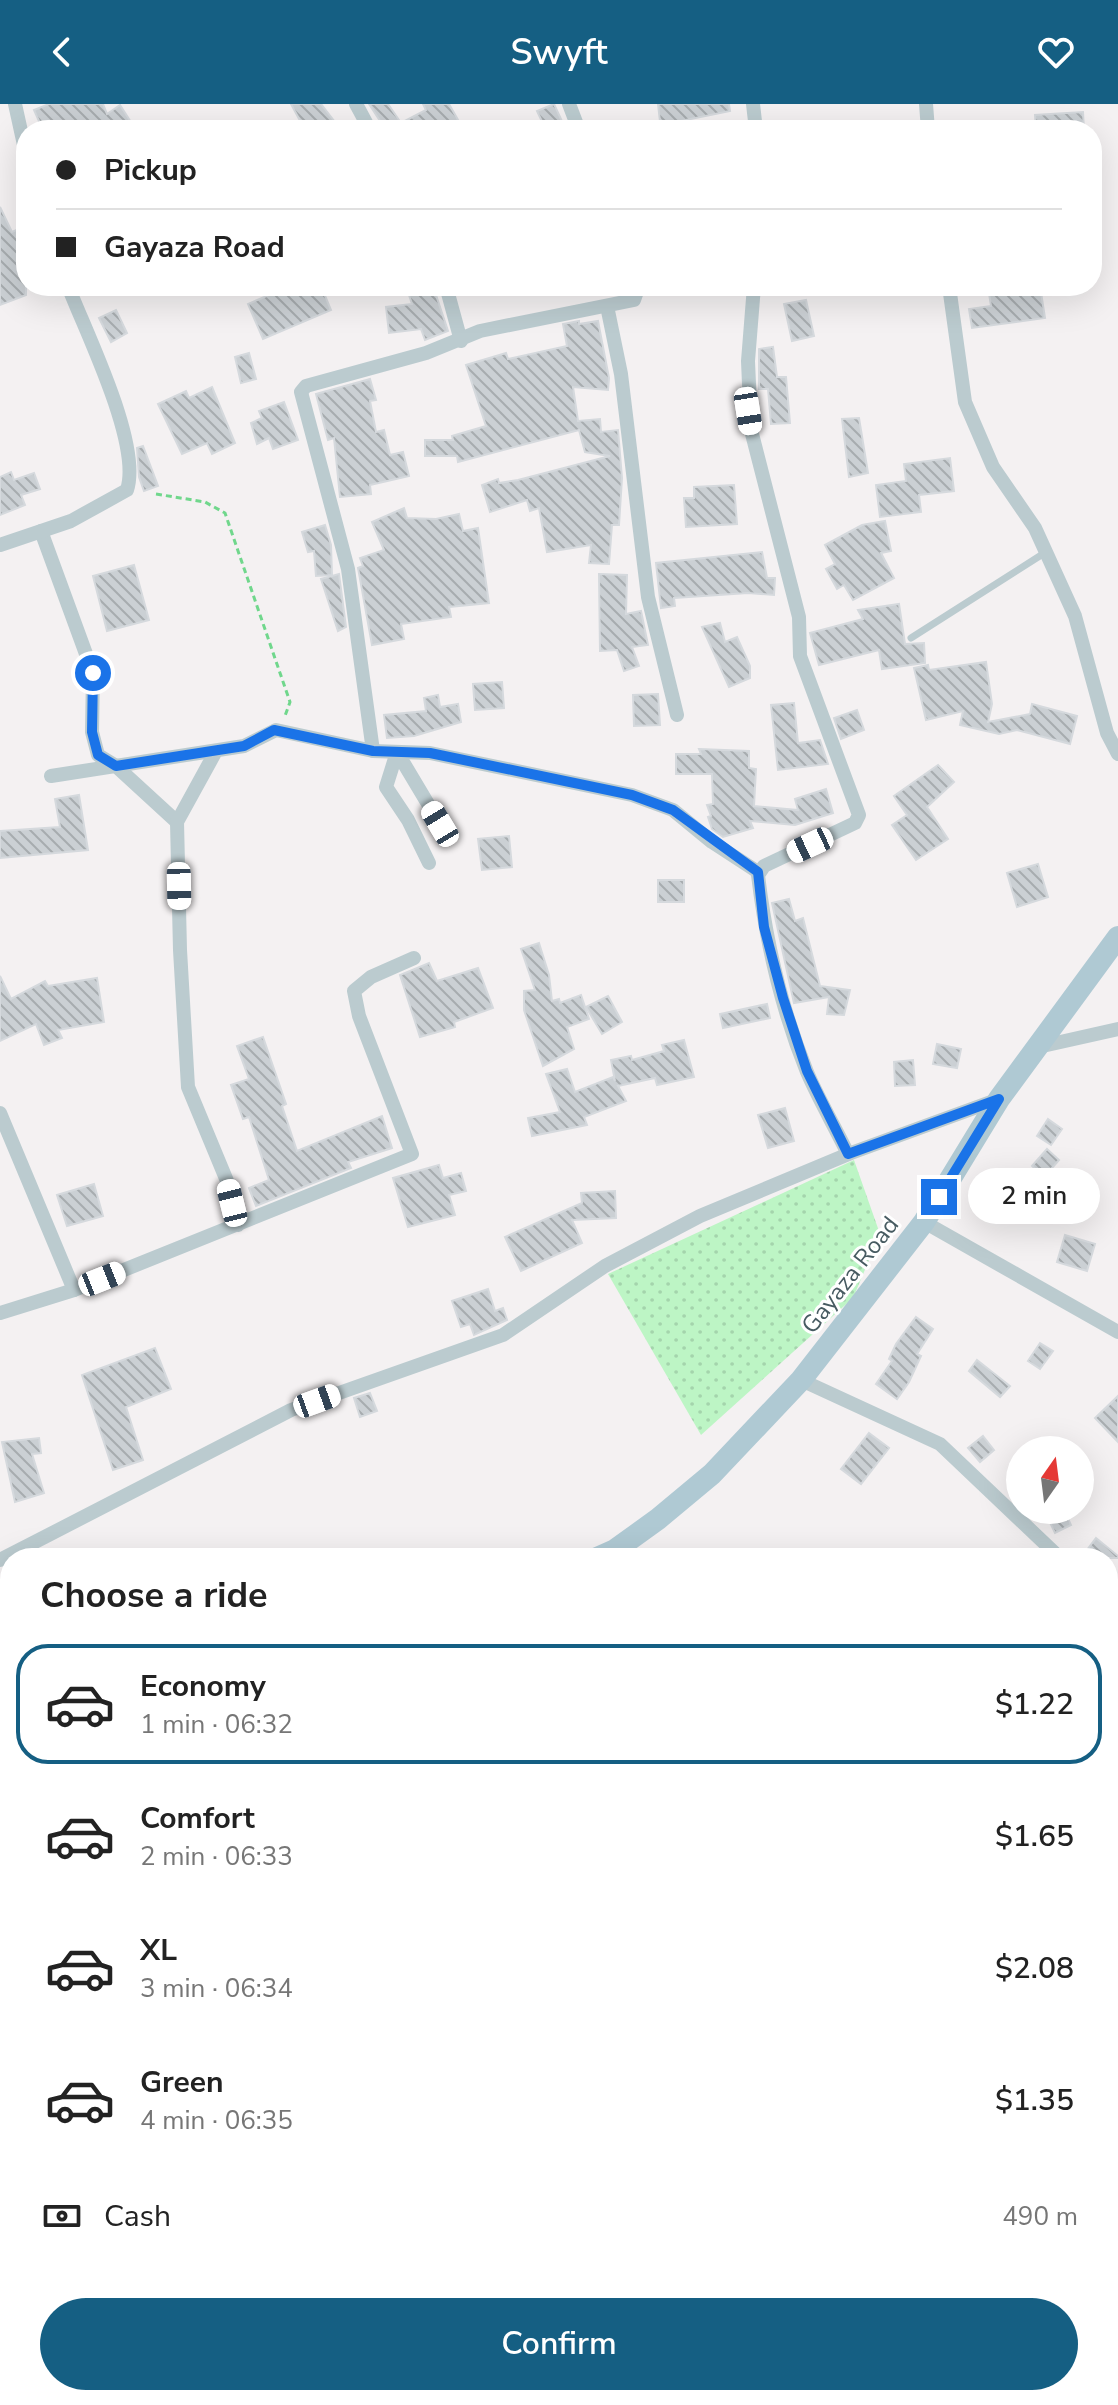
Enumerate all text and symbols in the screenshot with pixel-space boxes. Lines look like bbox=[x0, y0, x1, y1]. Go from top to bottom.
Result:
text: Swyft bbox=[510, 28, 608, 77]
icon: back bbox=[40, 30, 84, 74]
icon: heart bbox=[1034, 30, 1078, 74]
text: Pickup bbox=[104, 150, 197, 191]
text: Gayaza Road bbox=[104, 227, 285, 268]
car bbox=[732, 385, 764, 437]
route start bbox=[75, 655, 111, 691]
car bbox=[417, 797, 463, 851]
car bbox=[783, 824, 837, 866]
car bbox=[167, 862, 191, 910]
callout: 2 min bbox=[967, 1169, 1099, 1225]
car bbox=[215, 1177, 249, 1229]
text: 2 min bbox=[1001, 1178, 1067, 1213]
route end bbox=[921, 1179, 957, 1215]
street label: Gayaza Road bbox=[794, 1210, 906, 1340]
car bbox=[75, 1259, 129, 1299]
car bbox=[290, 1382, 344, 1420]
north arrow bbox=[1006, 1436, 1094, 1524]
map controls bbox=[1006, 1436, 1094, 1524]
text: Choose a ride bbox=[40, 1571, 268, 1620]
text: Economy bbox=[140, 1666, 266, 1707]
icon: car bbox=[44, 1668, 116, 1740]
text: $1.22 bbox=[995, 1684, 1074, 1725]
text: 1 min · 06:32 bbox=[140, 1707, 293, 1742]
text: Comfort bbox=[140, 1798, 255, 1839]
icon: car bbox=[44, 1800, 116, 1872]
text: $1.65 bbox=[995, 1816, 1074, 1857]
text: 2 min · 06:33 bbox=[140, 1839, 293, 1874]
text: XL bbox=[140, 1930, 177, 1971]
icon: car bbox=[44, 1932, 116, 2004]
text: $2.08 bbox=[995, 1948, 1074, 1989]
text: 3 min · 06:34 bbox=[140, 1971, 293, 2006]
text: Green bbox=[140, 2062, 224, 2103]
icon: car bbox=[44, 2064, 116, 2136]
text: $1.35 bbox=[995, 2080, 1074, 2121]
text: 4 min · 06:35 bbox=[140, 2103, 293, 2138]
icon: cash bbox=[40, 2194, 84, 2238]
text: Cash bbox=[104, 2196, 171, 2237]
text: 490 m bbox=[1002, 2199, 1078, 2234]
button: Confirm bbox=[40, 2298, 1078, 2390]

